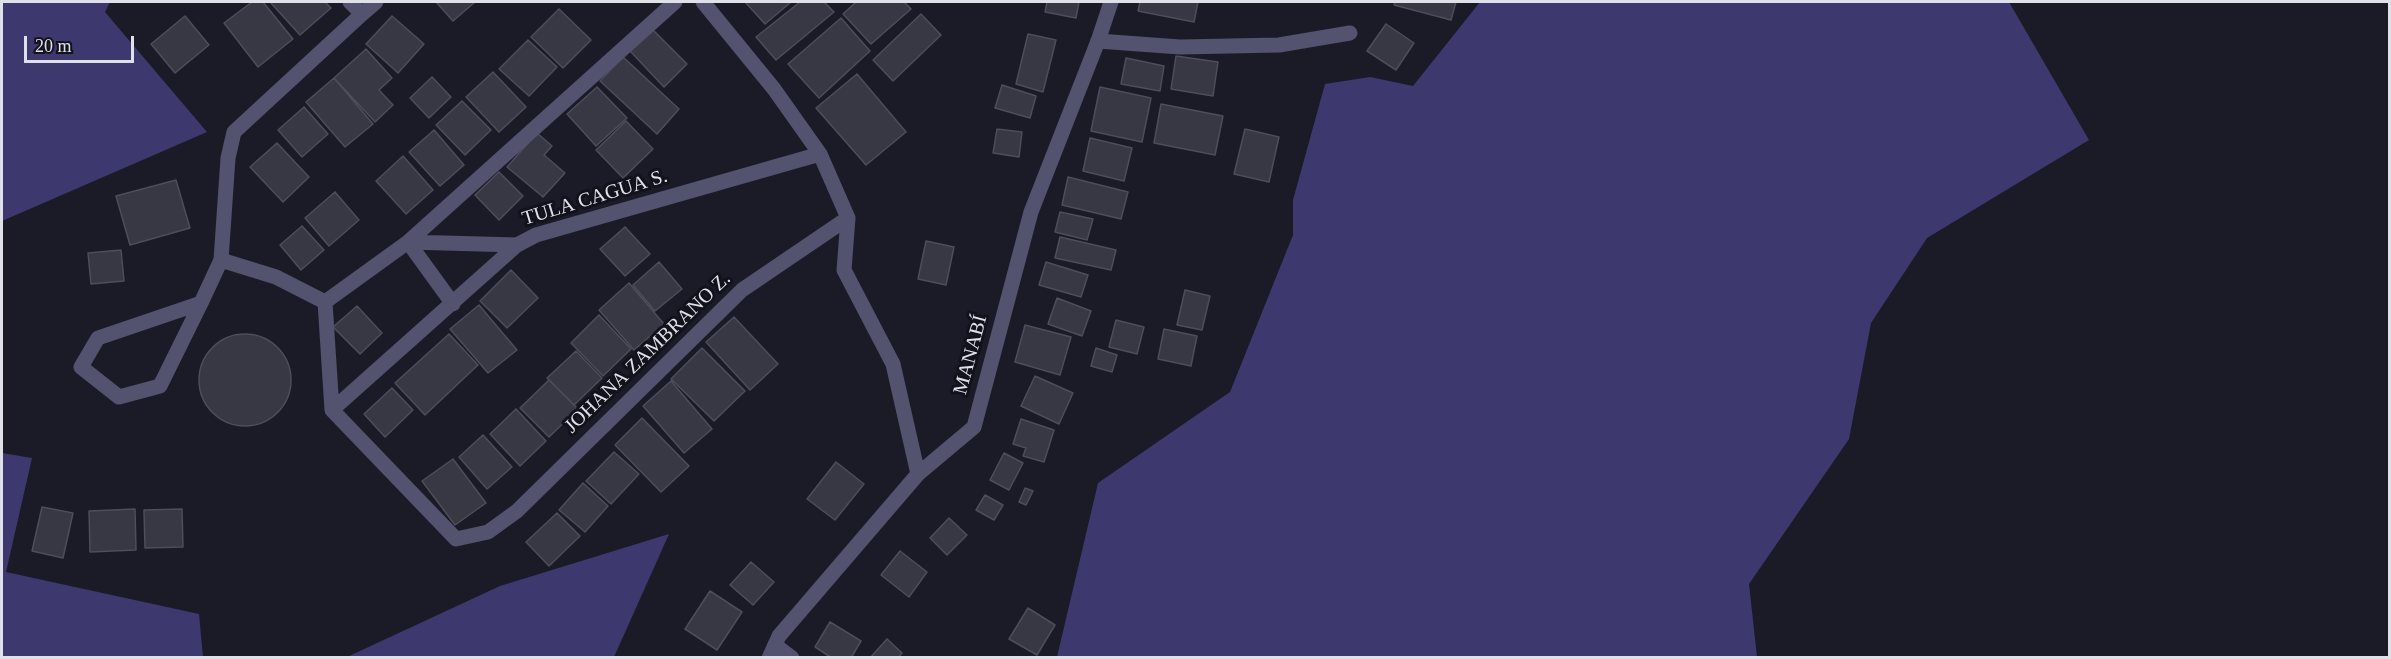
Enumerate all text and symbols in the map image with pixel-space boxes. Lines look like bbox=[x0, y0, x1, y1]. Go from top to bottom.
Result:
scale bar bbox=[27, 24, 136, 62]
text: 20 m bbox=[35, 36, 72, 56]
street label: TULA CAGUA S. bbox=[520, 165, 670, 231]
street label: JOHANA ZAMBRANO Z. bbox=[560, 267, 736, 439]
street label: MANABÍ bbox=[949, 313, 993, 397]

